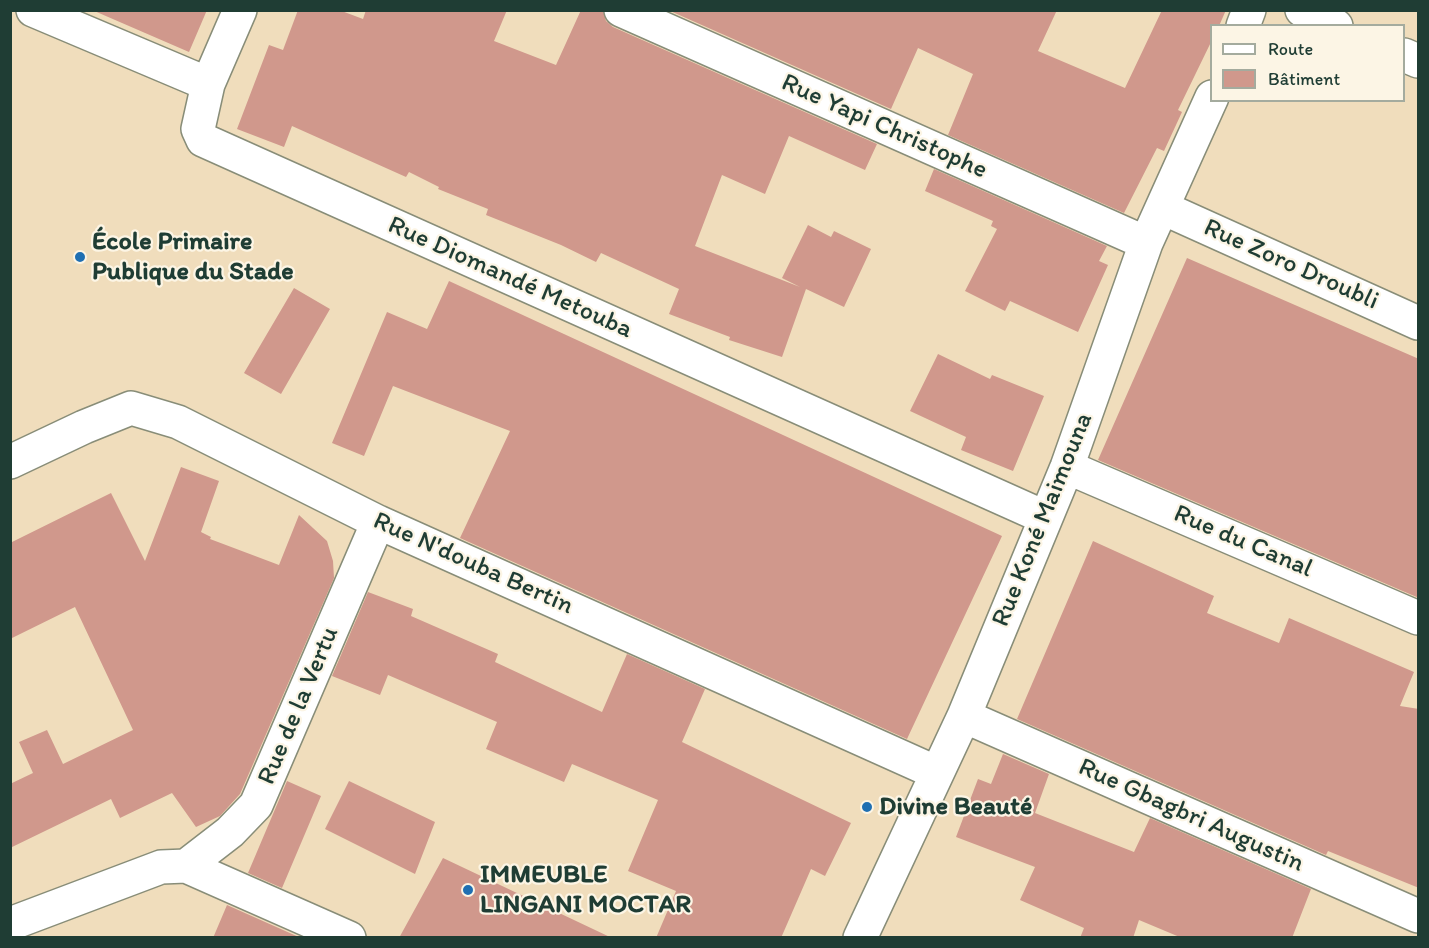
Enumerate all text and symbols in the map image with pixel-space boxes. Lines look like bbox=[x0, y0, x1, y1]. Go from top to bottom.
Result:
legend bbox=[1210, 24, 1405, 102]
text: Route bbox=[1268, 38, 1313, 60]
street label: Rue Yapi Christophe bbox=[776, 68, 992, 186]
text: Bâtiment bbox=[1268, 68, 1340, 90]
street label: Rue Diomandé Metouba bbox=[383, 210, 637, 346]
street label: Rue Zoro Droubli bbox=[1199, 212, 1383, 318]
place label: École Primaire Publique du Stade bbox=[92, 226, 294, 288]
marker: École Primaire Publique du Stade bbox=[73, 250, 87, 264]
street label: Rue Koné Maimouna bbox=[986, 409, 1100, 631]
street label: Rue du Canal bbox=[1169, 499, 1317, 585]
street label: Rue N'douba Bertin bbox=[368, 506, 578, 622]
street label: Rue de la Vertu bbox=[252, 622, 346, 790]
street label: Rue Gbagbri Augustin bbox=[1073, 752, 1309, 880]
place label: Divine Beauté bbox=[879, 791, 1032, 823]
marker: Divine Beauté bbox=[860, 800, 874, 814]
place label: IMMEUBLE LINGANI MOCTAR bbox=[480, 859, 691, 921]
marker: IMMEUBLE LINGANI MOCTAR bbox=[461, 883, 475, 897]

